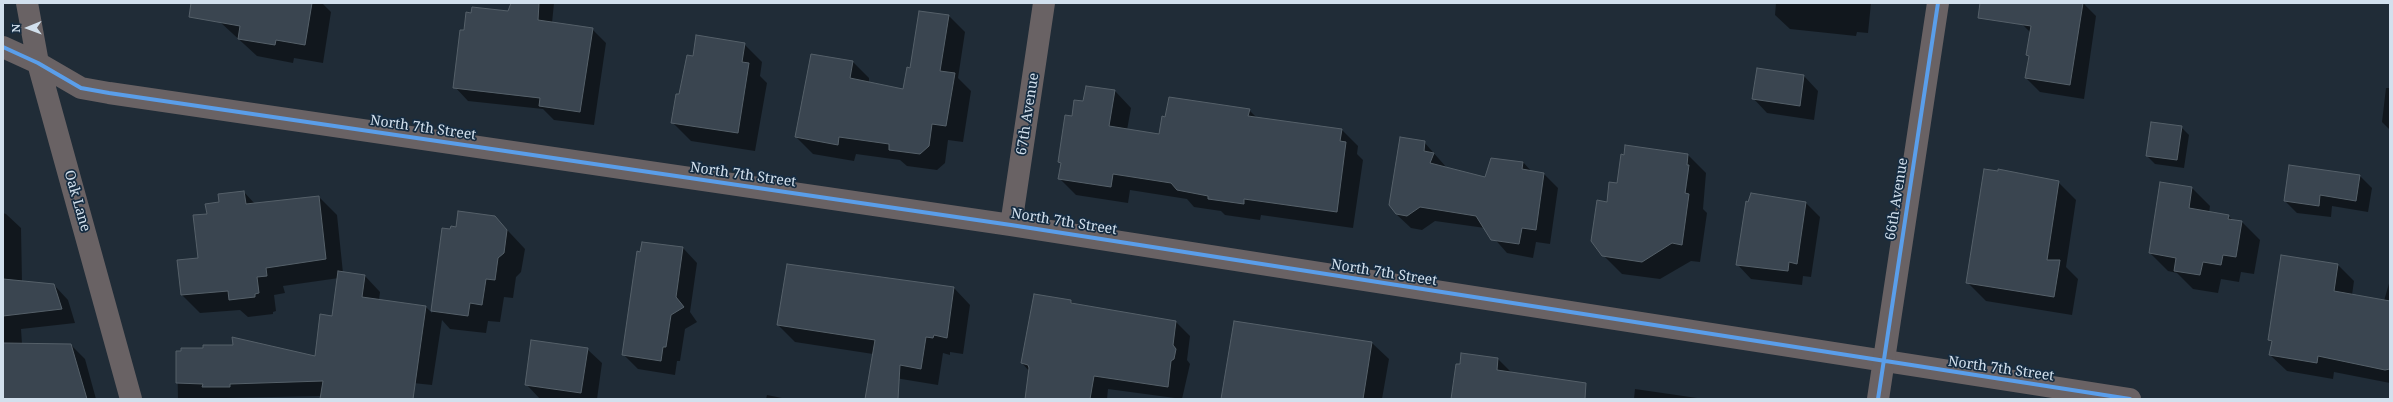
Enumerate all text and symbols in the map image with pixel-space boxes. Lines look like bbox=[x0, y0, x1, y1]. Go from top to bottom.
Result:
north arrow bbox=[8, 8, 48, 48]
text: N bbox=[8, 24, 23, 33]
street label: 67th Avenue bbox=[1013, 72, 1043, 156]
street label: North 7th Street bbox=[369, 112, 477, 144]
street label: 66th Avenue bbox=[1882, 157, 1912, 241]
street label: North 7th Street bbox=[689, 159, 797, 191]
street label: Oak Lane bbox=[60, 168, 94, 234]
street label: North 7th Street bbox=[1010, 205, 1118, 239]
street label: North 7th Street bbox=[1330, 256, 1438, 290]
street label: North 7th Street bbox=[1947, 353, 2055, 385]

